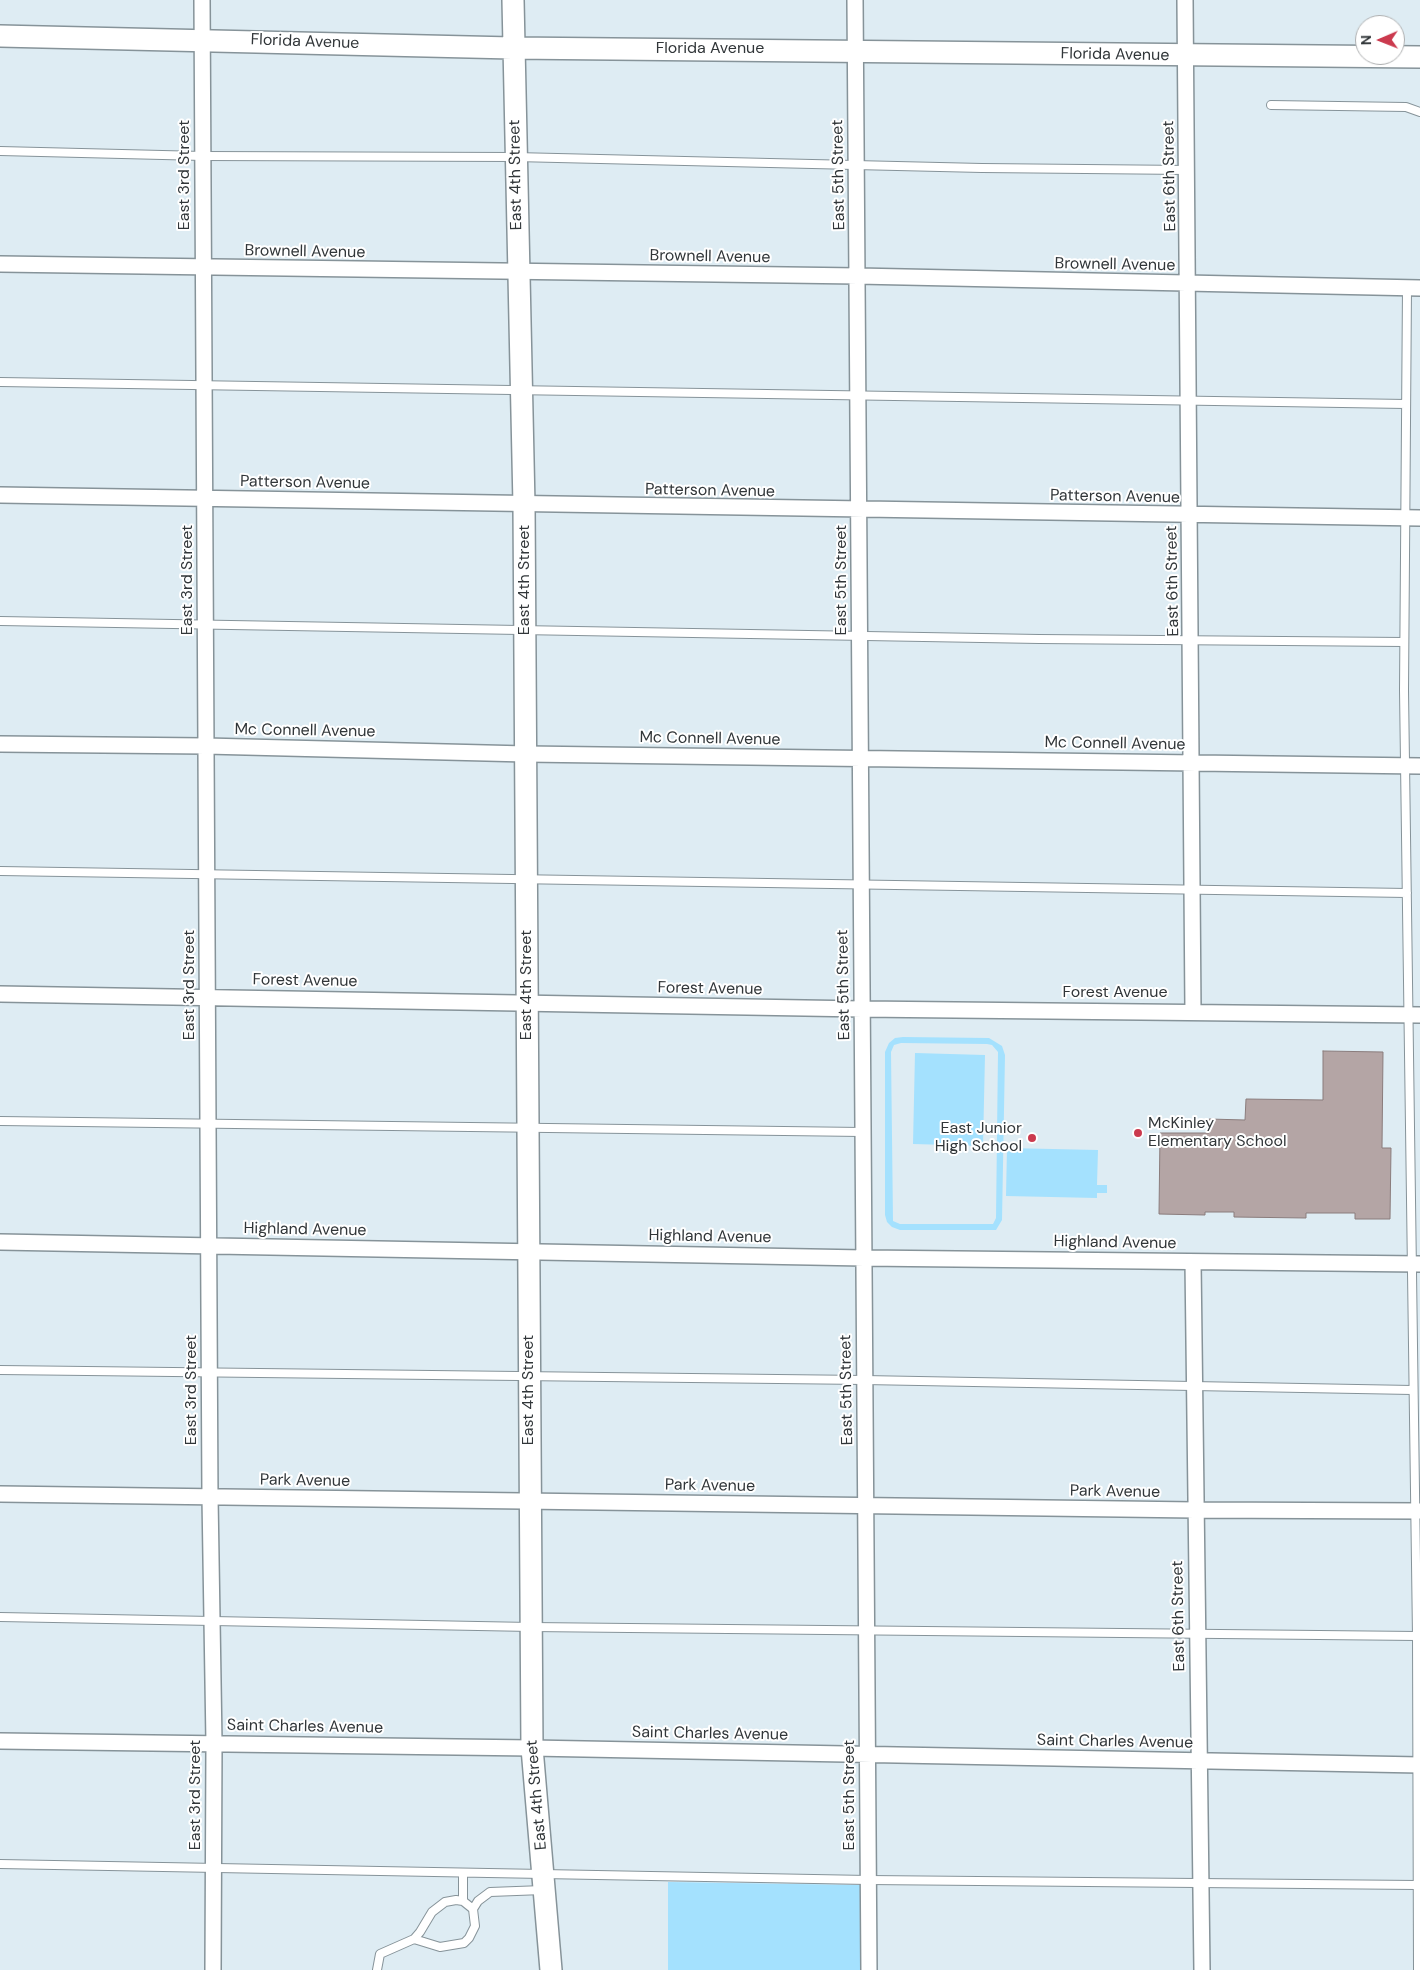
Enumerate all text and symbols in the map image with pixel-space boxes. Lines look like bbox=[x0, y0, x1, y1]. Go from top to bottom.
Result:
north arrow bbox=[1355, 15, 1405, 65]
street label: Florida Avenue bbox=[250, 31, 360, 53]
text: N bbox=[1357, 35, 1375, 46]
street label: Florida Avenue bbox=[656, 39, 764, 59]
street label: Florida Avenue bbox=[1060, 44, 1170, 66]
street label: East 4th Street bbox=[505, 119, 527, 231]
street label: East 5th Street bbox=[828, 119, 850, 231]
street label: East 3rd Street bbox=[175, 120, 195, 230]
street label: East 6th Street bbox=[1159, 120, 1181, 232]
street label: Brownell Avenue bbox=[244, 241, 366, 263]
street label: Brownell Avenue bbox=[649, 246, 771, 268]
street label: Brownell Avenue bbox=[1054, 254, 1176, 276]
street label: Patterson Avenue bbox=[240, 472, 370, 494]
street label: Patterson Avenue bbox=[645, 480, 775, 502]
street label: Patterson Avenue bbox=[1050, 486, 1180, 508]
street label: East 3rd Street bbox=[178, 525, 198, 635]
street label: East 4th Street bbox=[515, 525, 535, 635]
street label: East 5th Street bbox=[832, 525, 852, 635]
street label: East 6th Street bbox=[1162, 525, 1184, 637]
street label: Mc Connell Avenue bbox=[234, 720, 376, 742]
street label: Mc Connell Avenue bbox=[639, 728, 781, 750]
street label: Mc Connell Avenue bbox=[1044, 733, 1186, 755]
street label: East 5th Street bbox=[833, 929, 855, 1041]
street label: East 3rd Street bbox=[180, 930, 200, 1040]
street label: East 4th Street bbox=[517, 930, 537, 1040]
street label: Forest Avenue bbox=[252, 970, 358, 992]
street label: Forest Avenue bbox=[657, 978, 763, 1000]
street label: Forest Avenue bbox=[1063, 983, 1167, 1003]
place label: McKinley Elementary School bbox=[1148, 1114, 1286, 1152]
place label: East Junior High School bbox=[935, 1119, 1022, 1157]
marker: McKinley Elementary School bbox=[1132, 1127, 1144, 1139]
marker: East Junior High School bbox=[1026, 1132, 1038, 1144]
street label: Highland Avenue bbox=[243, 1219, 367, 1241]
street label: Highland Avenue bbox=[648, 1226, 772, 1248]
street label: Highland Avenue bbox=[1053, 1232, 1177, 1254]
street label: East 5th Street bbox=[836, 1334, 858, 1446]
street label: East 3rd Street bbox=[182, 1335, 202, 1445]
street label: East 4th Street bbox=[519, 1335, 539, 1445]
street label: Park Avenue bbox=[260, 1471, 350, 1491]
street label: Park Avenue bbox=[665, 1476, 755, 1496]
street label: Park Avenue bbox=[1070, 1482, 1160, 1502]
street label: East 6th Street bbox=[1168, 1560, 1190, 1672]
street label: Saint Charles Avenue bbox=[227, 1716, 383, 1738]
street label: Saint Charles Avenue bbox=[632, 1723, 788, 1745]
street label: Saint Charles Avenue bbox=[1037, 1731, 1193, 1753]
street label: East 4th Street bbox=[523, 1739, 551, 1851]
street label: East 3rd Street bbox=[186, 1740, 206, 1850]
street label: East 5th Street bbox=[840, 1740, 860, 1850]

